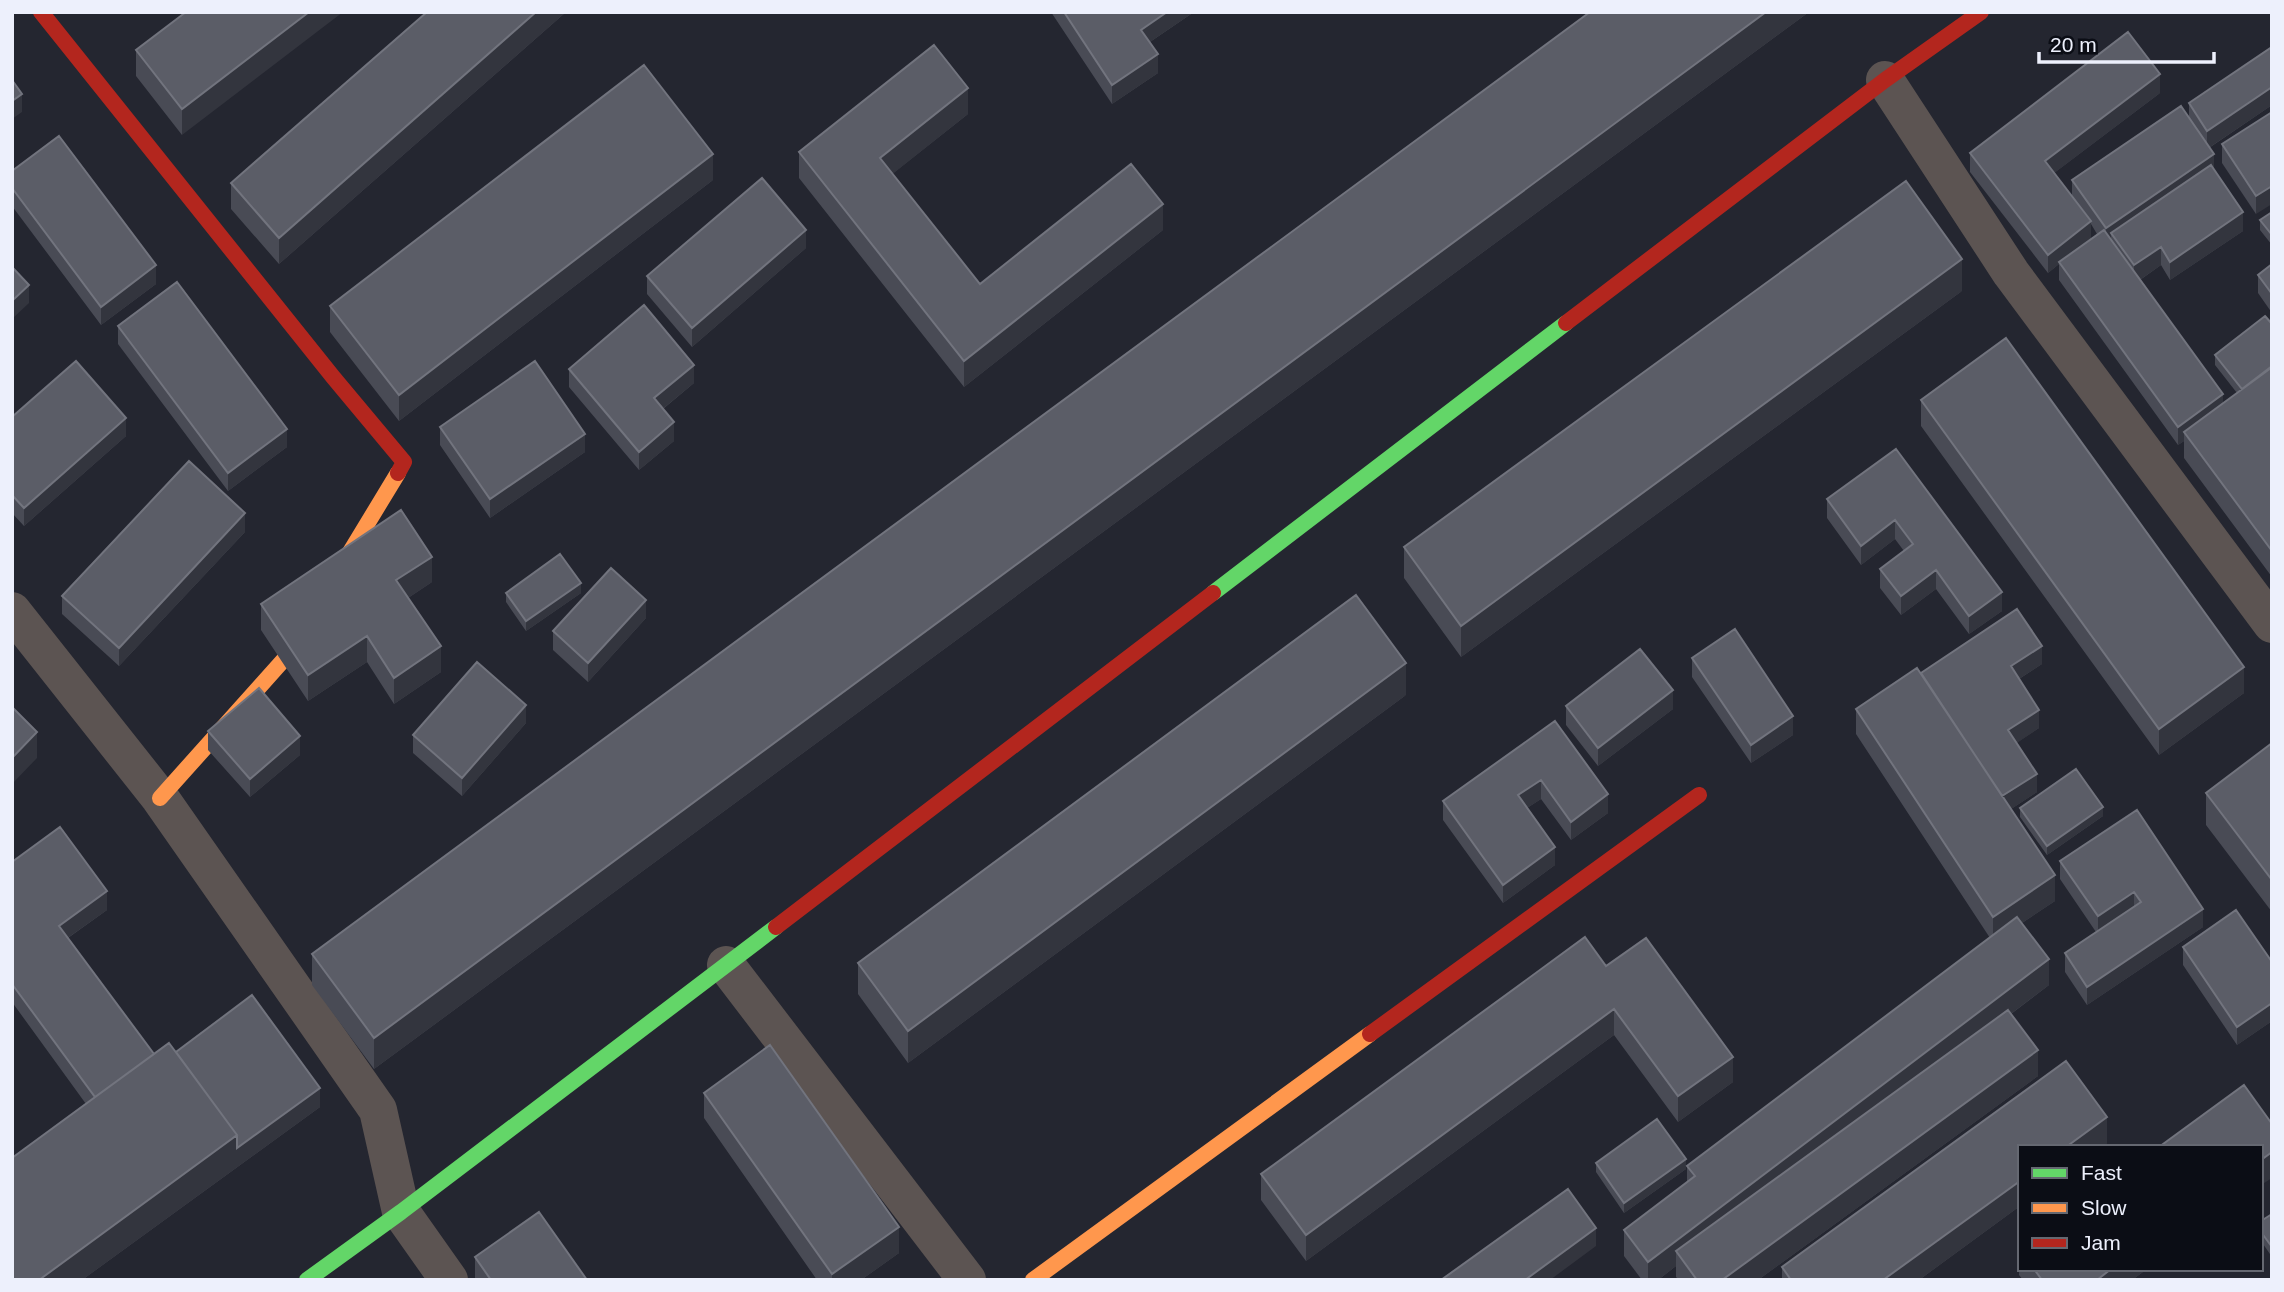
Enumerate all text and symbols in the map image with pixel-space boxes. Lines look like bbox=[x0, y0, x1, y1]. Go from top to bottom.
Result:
scale bar bbox=[2039, 21, 2214, 65]
text: 20 m bbox=[2050, 33, 2097, 56]
legend bbox=[2018, 1145, 2263, 1271]
text: Fast bbox=[2081, 1161, 2122, 1184]
text: Slow bbox=[2081, 1196, 2127, 1219]
text: Jam bbox=[2081, 1231, 2121, 1254]

